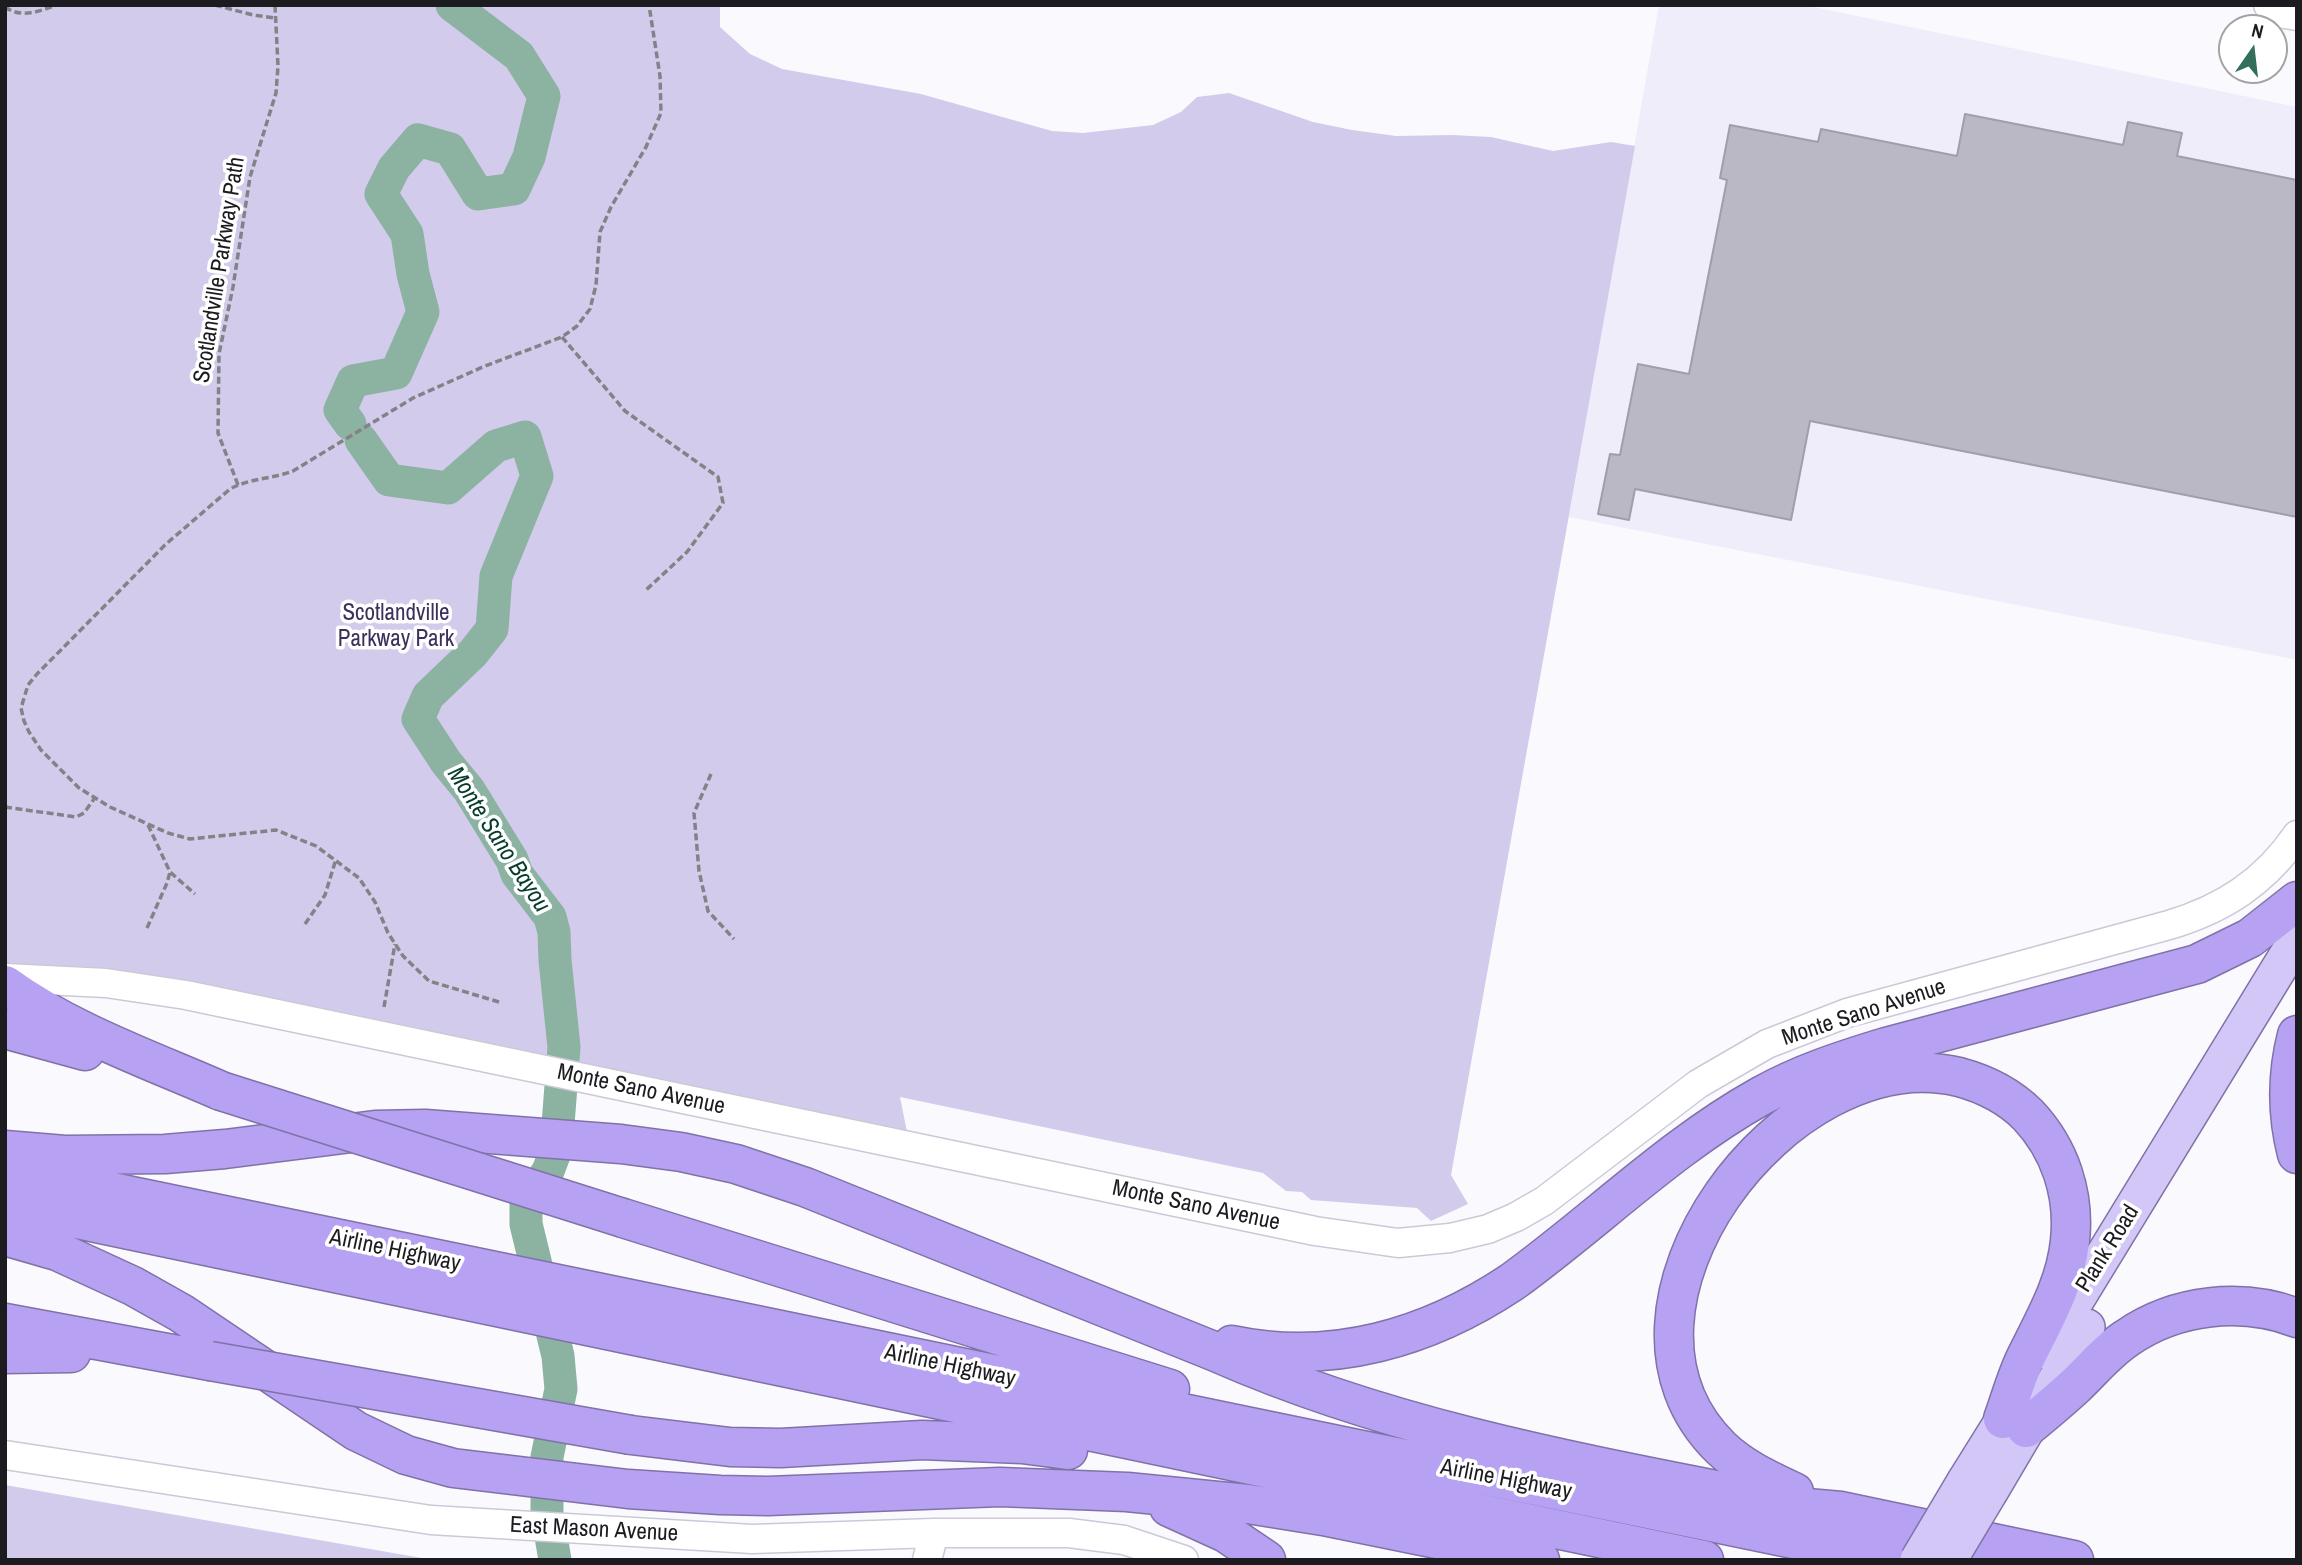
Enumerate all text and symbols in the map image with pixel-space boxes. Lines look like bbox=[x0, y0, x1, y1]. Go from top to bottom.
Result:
north arrow bbox=[2218, 14, 2288, 84]
text: N bbox=[2249, 17, 2266, 45]
street label: Scotlandville Parkway Path bbox=[188, 155, 252, 385]
park label: Scotlandville Parkway Park bbox=[338, 600, 454, 654]
water label: Monte Sano Bayou bbox=[440, 762, 556, 918]
street label: Monte Sano Avenue bbox=[1779, 974, 1949, 1052]
street label: Monte Sano Avenue bbox=[555, 1059, 727, 1121]
street label: Monte Sano Avenue bbox=[1110, 1175, 1282, 1237]
street label: Plank Road bbox=[2070, 1200, 2146, 1298]
street label: Airline Highway bbox=[327, 1224, 463, 1278]
street label: Airline Highway bbox=[882, 1339, 1018, 1393]
street label: Airline Highway bbox=[1438, 1454, 1574, 1506]
street label: East Mason Avenue bbox=[509, 1512, 679, 1548]

